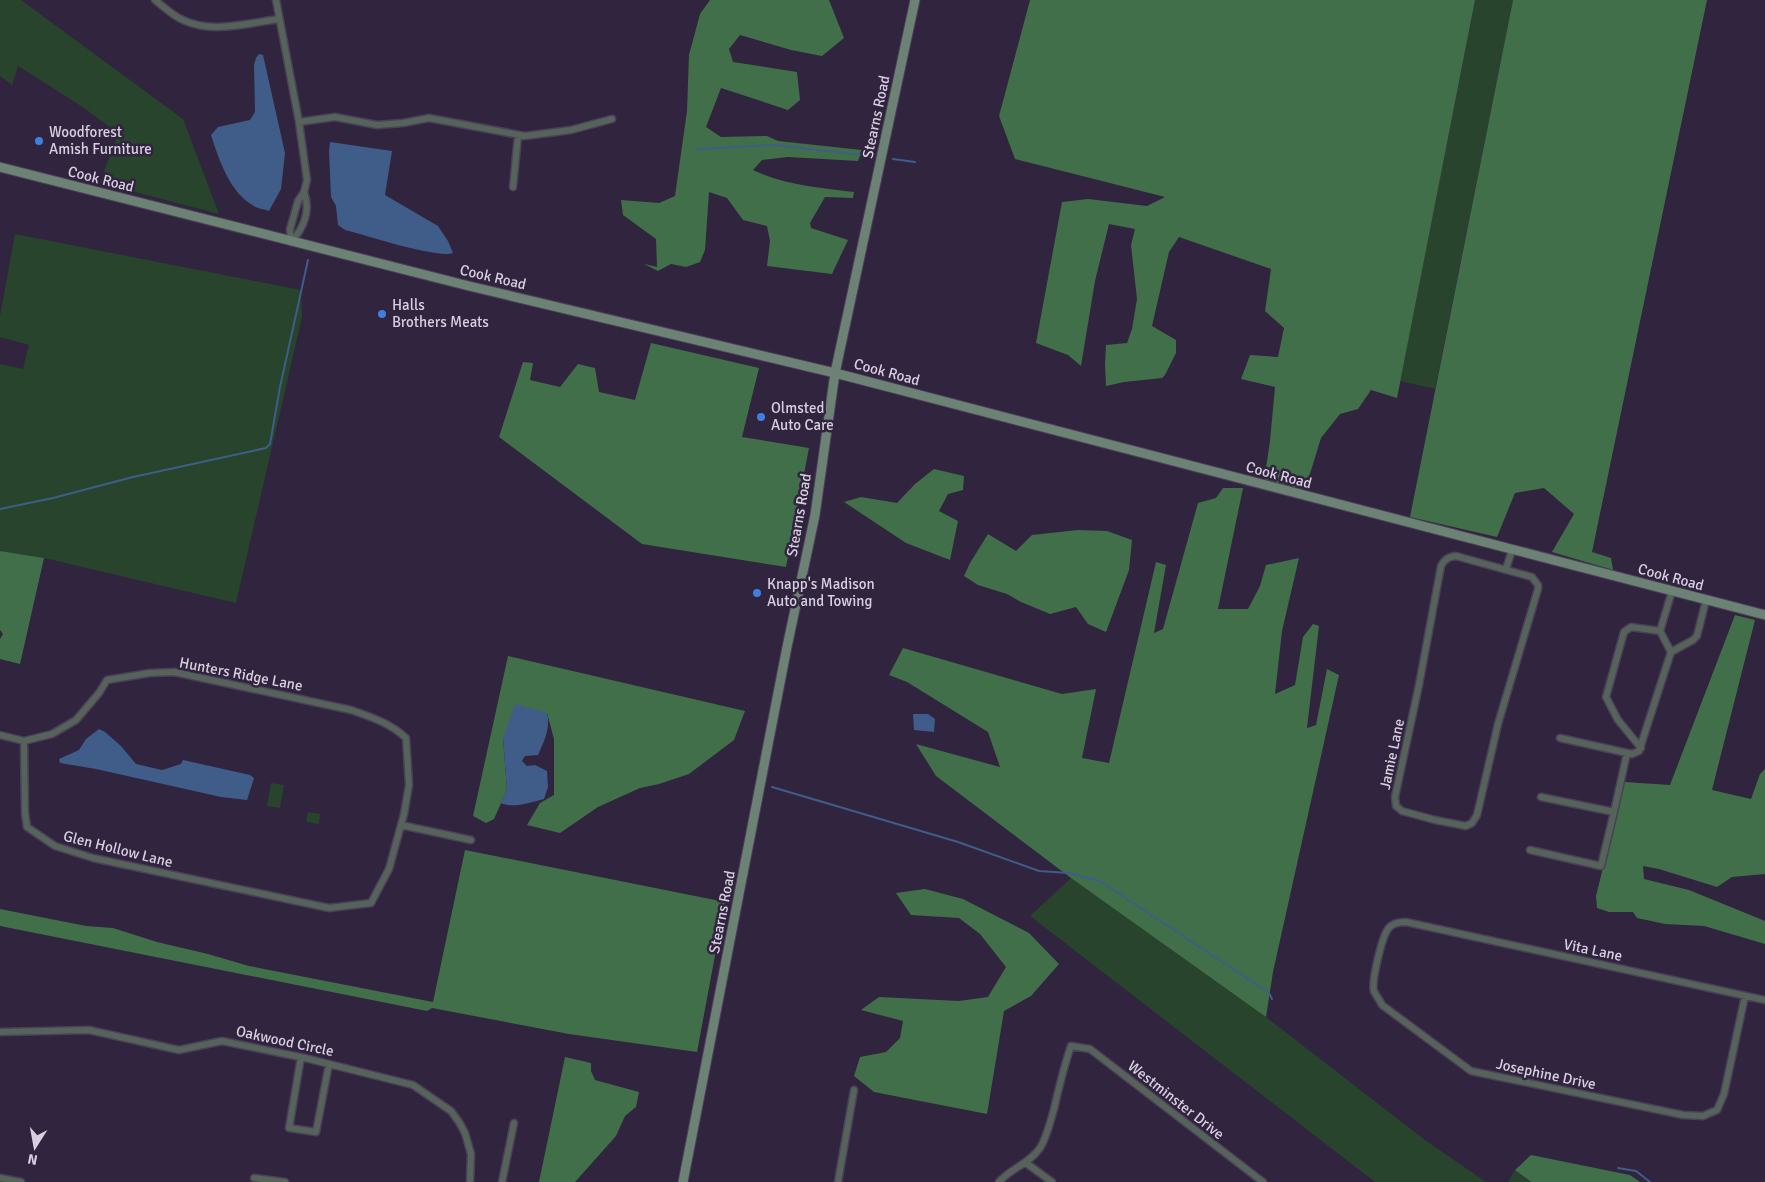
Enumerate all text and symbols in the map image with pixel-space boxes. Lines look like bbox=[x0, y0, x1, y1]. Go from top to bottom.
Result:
street label: Stearns Road bbox=[858, 74, 894, 160]
place label: Woodforest Amish Furniture bbox=[49, 123, 152, 158]
marker: Woodforest Amish Furniture bbox=[33, 135, 45, 147]
street label: Cook Road bbox=[66, 162, 136, 196]
street label: Cook Road bbox=[458, 261, 528, 293]
place label: Halls Brothers Meats bbox=[392, 296, 489, 331]
marker: Halls Brothers Meats bbox=[376, 308, 388, 320]
street label: Cook Road bbox=[852, 355, 922, 389]
place label: Olmsted Auto Care bbox=[771, 399, 834, 434]
marker: Olmsted Auto Care bbox=[755, 411, 767, 423]
street label: Cook Road bbox=[1244, 458, 1314, 492]
street label: Stearns Road bbox=[783, 472, 815, 558]
street label: Cook Road bbox=[1636, 560, 1706, 594]
place label: Knapp's Madison Auto and Towing bbox=[767, 575, 875, 610]
marker: Knapp's Madison Auto and Towing bbox=[751, 587, 763, 599]
street label: Hunters Ridge Lane bbox=[178, 653, 304, 695]
street label: Jamie Lane bbox=[1376, 717, 1408, 791]
street label: Glen Hollow Lane bbox=[61, 827, 175, 871]
street label: Stearns Road bbox=[705, 869, 739, 955]
street label: Vita Lane bbox=[1562, 935, 1624, 965]
street label: Oakwood Circle bbox=[234, 1022, 336, 1060]
street label: Josephine Drive bbox=[1495, 1055, 1597, 1093]
street label: Westminster Drive bbox=[1124, 1057, 1228, 1143]
north arrow bbox=[10, 1122, 60, 1172]
text: N bbox=[26, 1150, 39, 1169]

